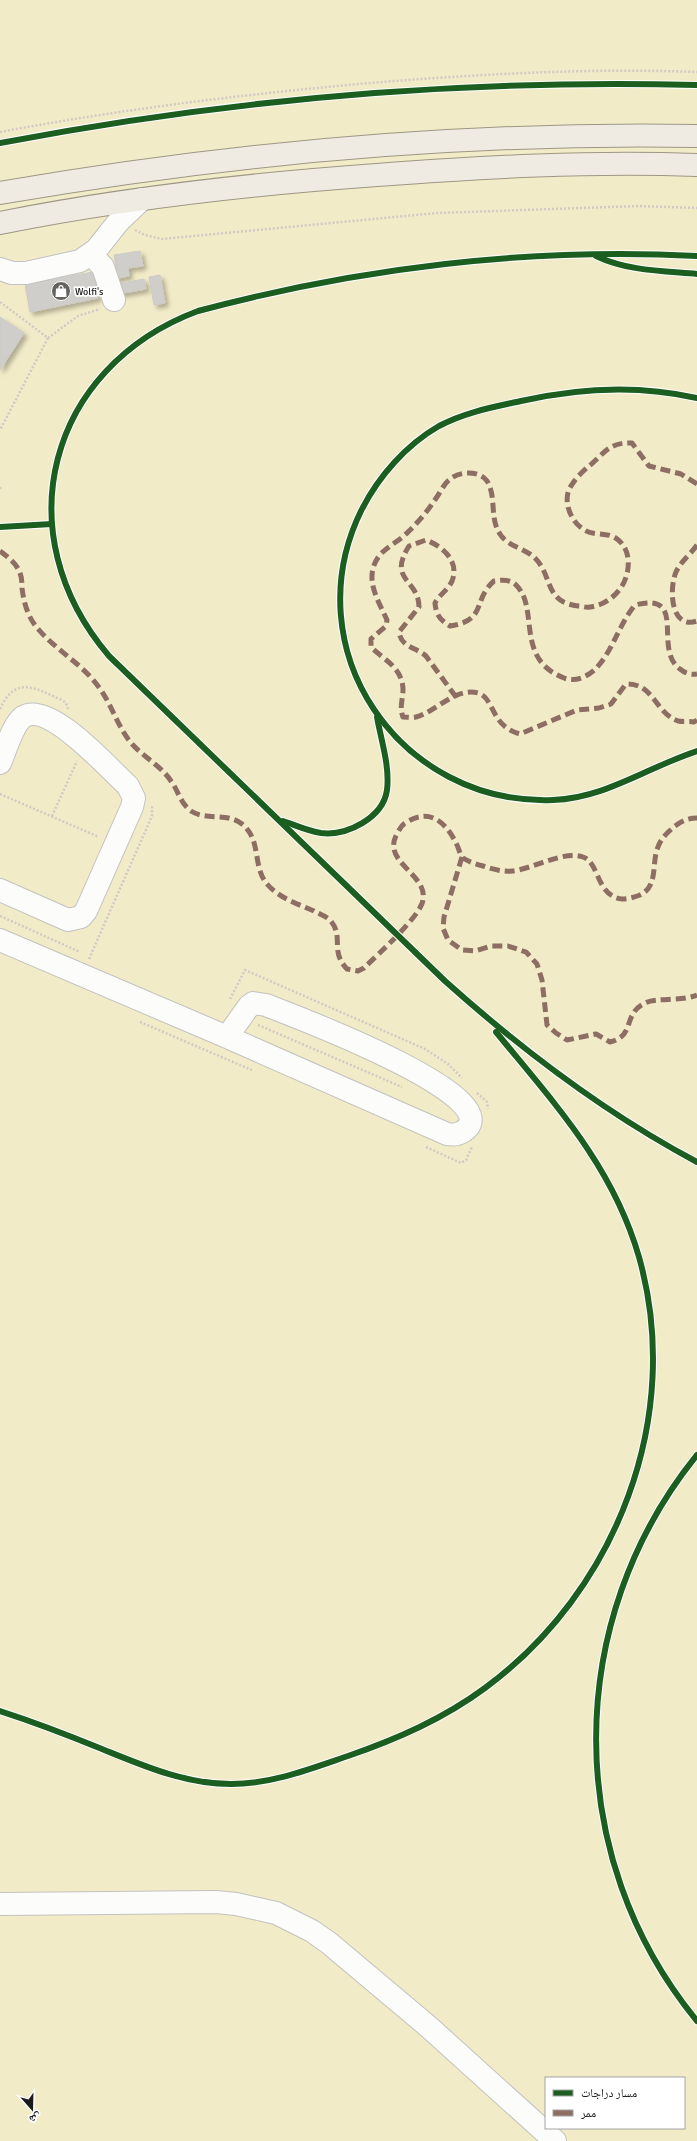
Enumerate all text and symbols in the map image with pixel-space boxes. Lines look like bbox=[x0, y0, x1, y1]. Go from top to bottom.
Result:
shop icon: Wolfi's bbox=[50, 280, 72, 302]
place label: Wolfi's bbox=[75, 286, 104, 298]
legend bbox=[545, 2077, 685, 2129]
text: مسار دراجات bbox=[581, 2086, 637, 2101]
north arrow bbox=[12, 2089, 52, 2129]
text: ممر bbox=[580, 2106, 596, 2121]
text: ش bbox=[27, 2109, 43, 2126]

